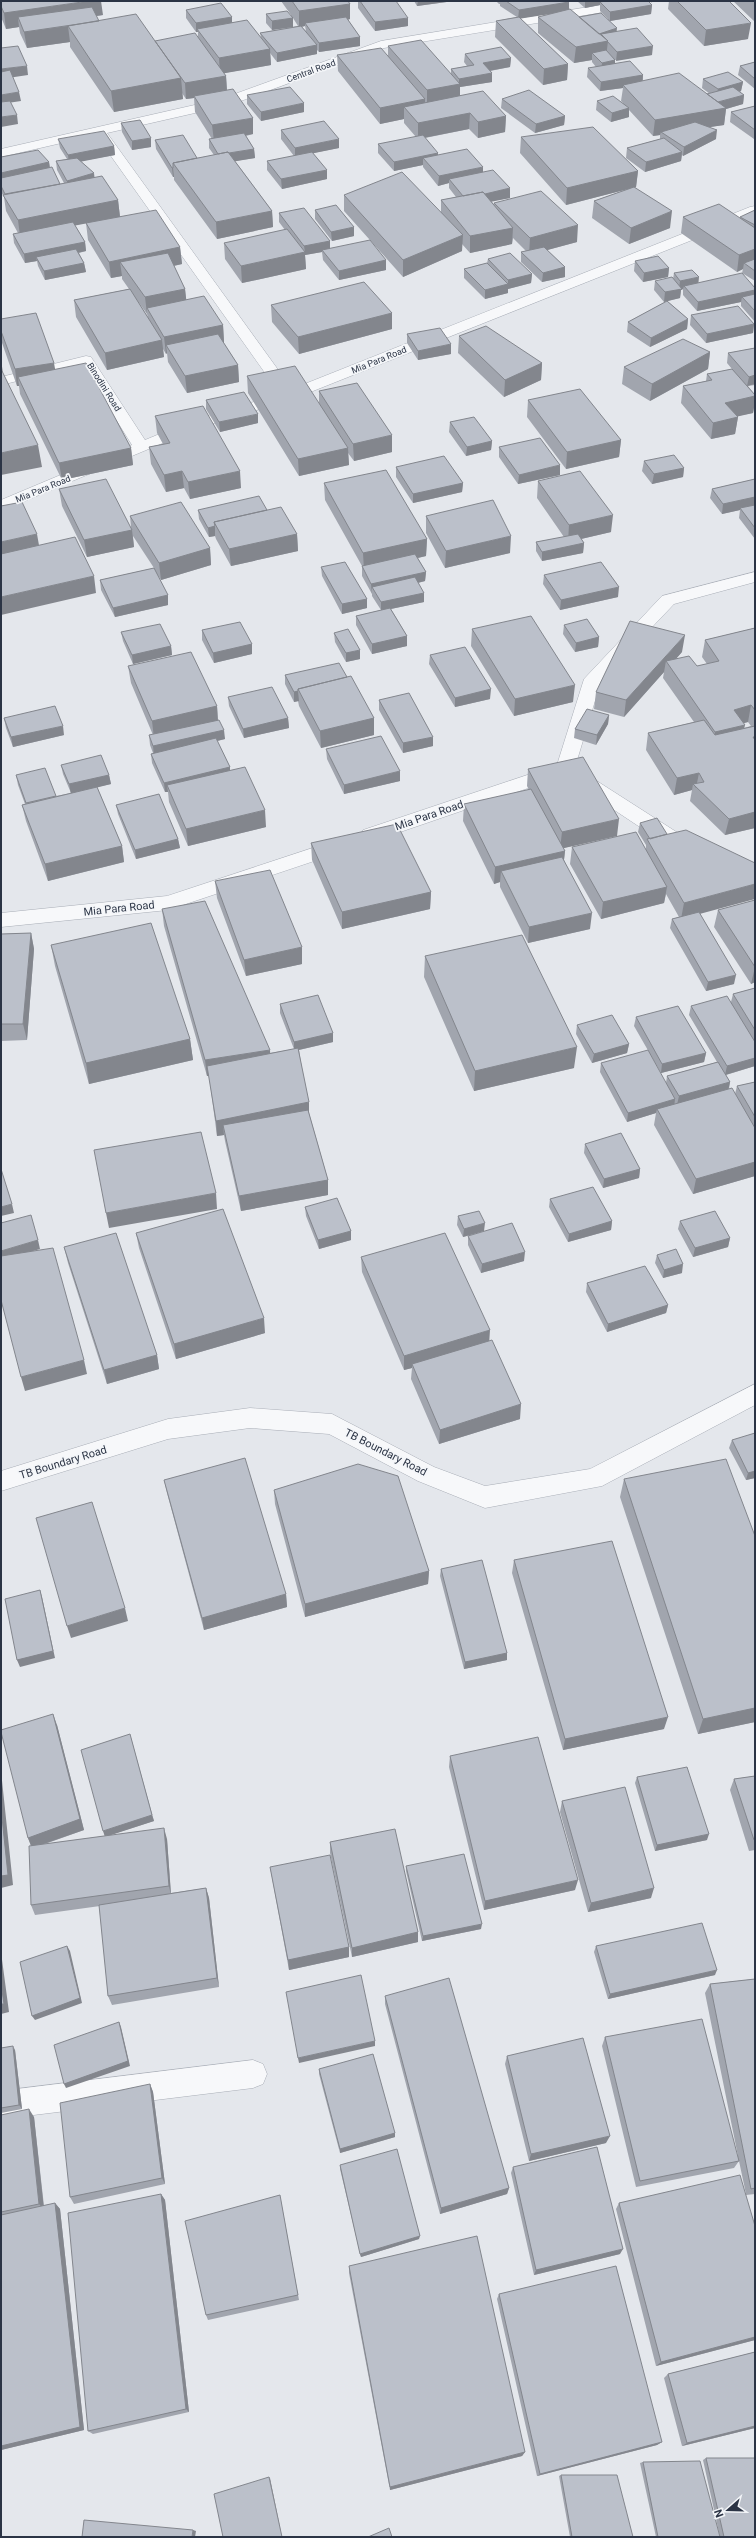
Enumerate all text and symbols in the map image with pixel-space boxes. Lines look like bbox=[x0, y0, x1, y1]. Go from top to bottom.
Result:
street label: Central Road bbox=[285, 58, 337, 84]
street label: Mia Para Road bbox=[350, 344, 408, 376]
street label: Binodini Road bbox=[85, 361, 123, 413]
street label: Mia Para Road bbox=[14, 473, 72, 505]
street label: Mia Para Road bbox=[393, 798, 465, 833]
street label: Mia Para Road bbox=[83, 898, 155, 919]
street label: TB Boundary Road bbox=[342, 1426, 429, 1479]
street label: TB Boundary Road bbox=[18, 1443, 108, 1482]
north arrow bbox=[708, 2490, 748, 2530]
text: N bbox=[712, 2507, 727, 2519]

